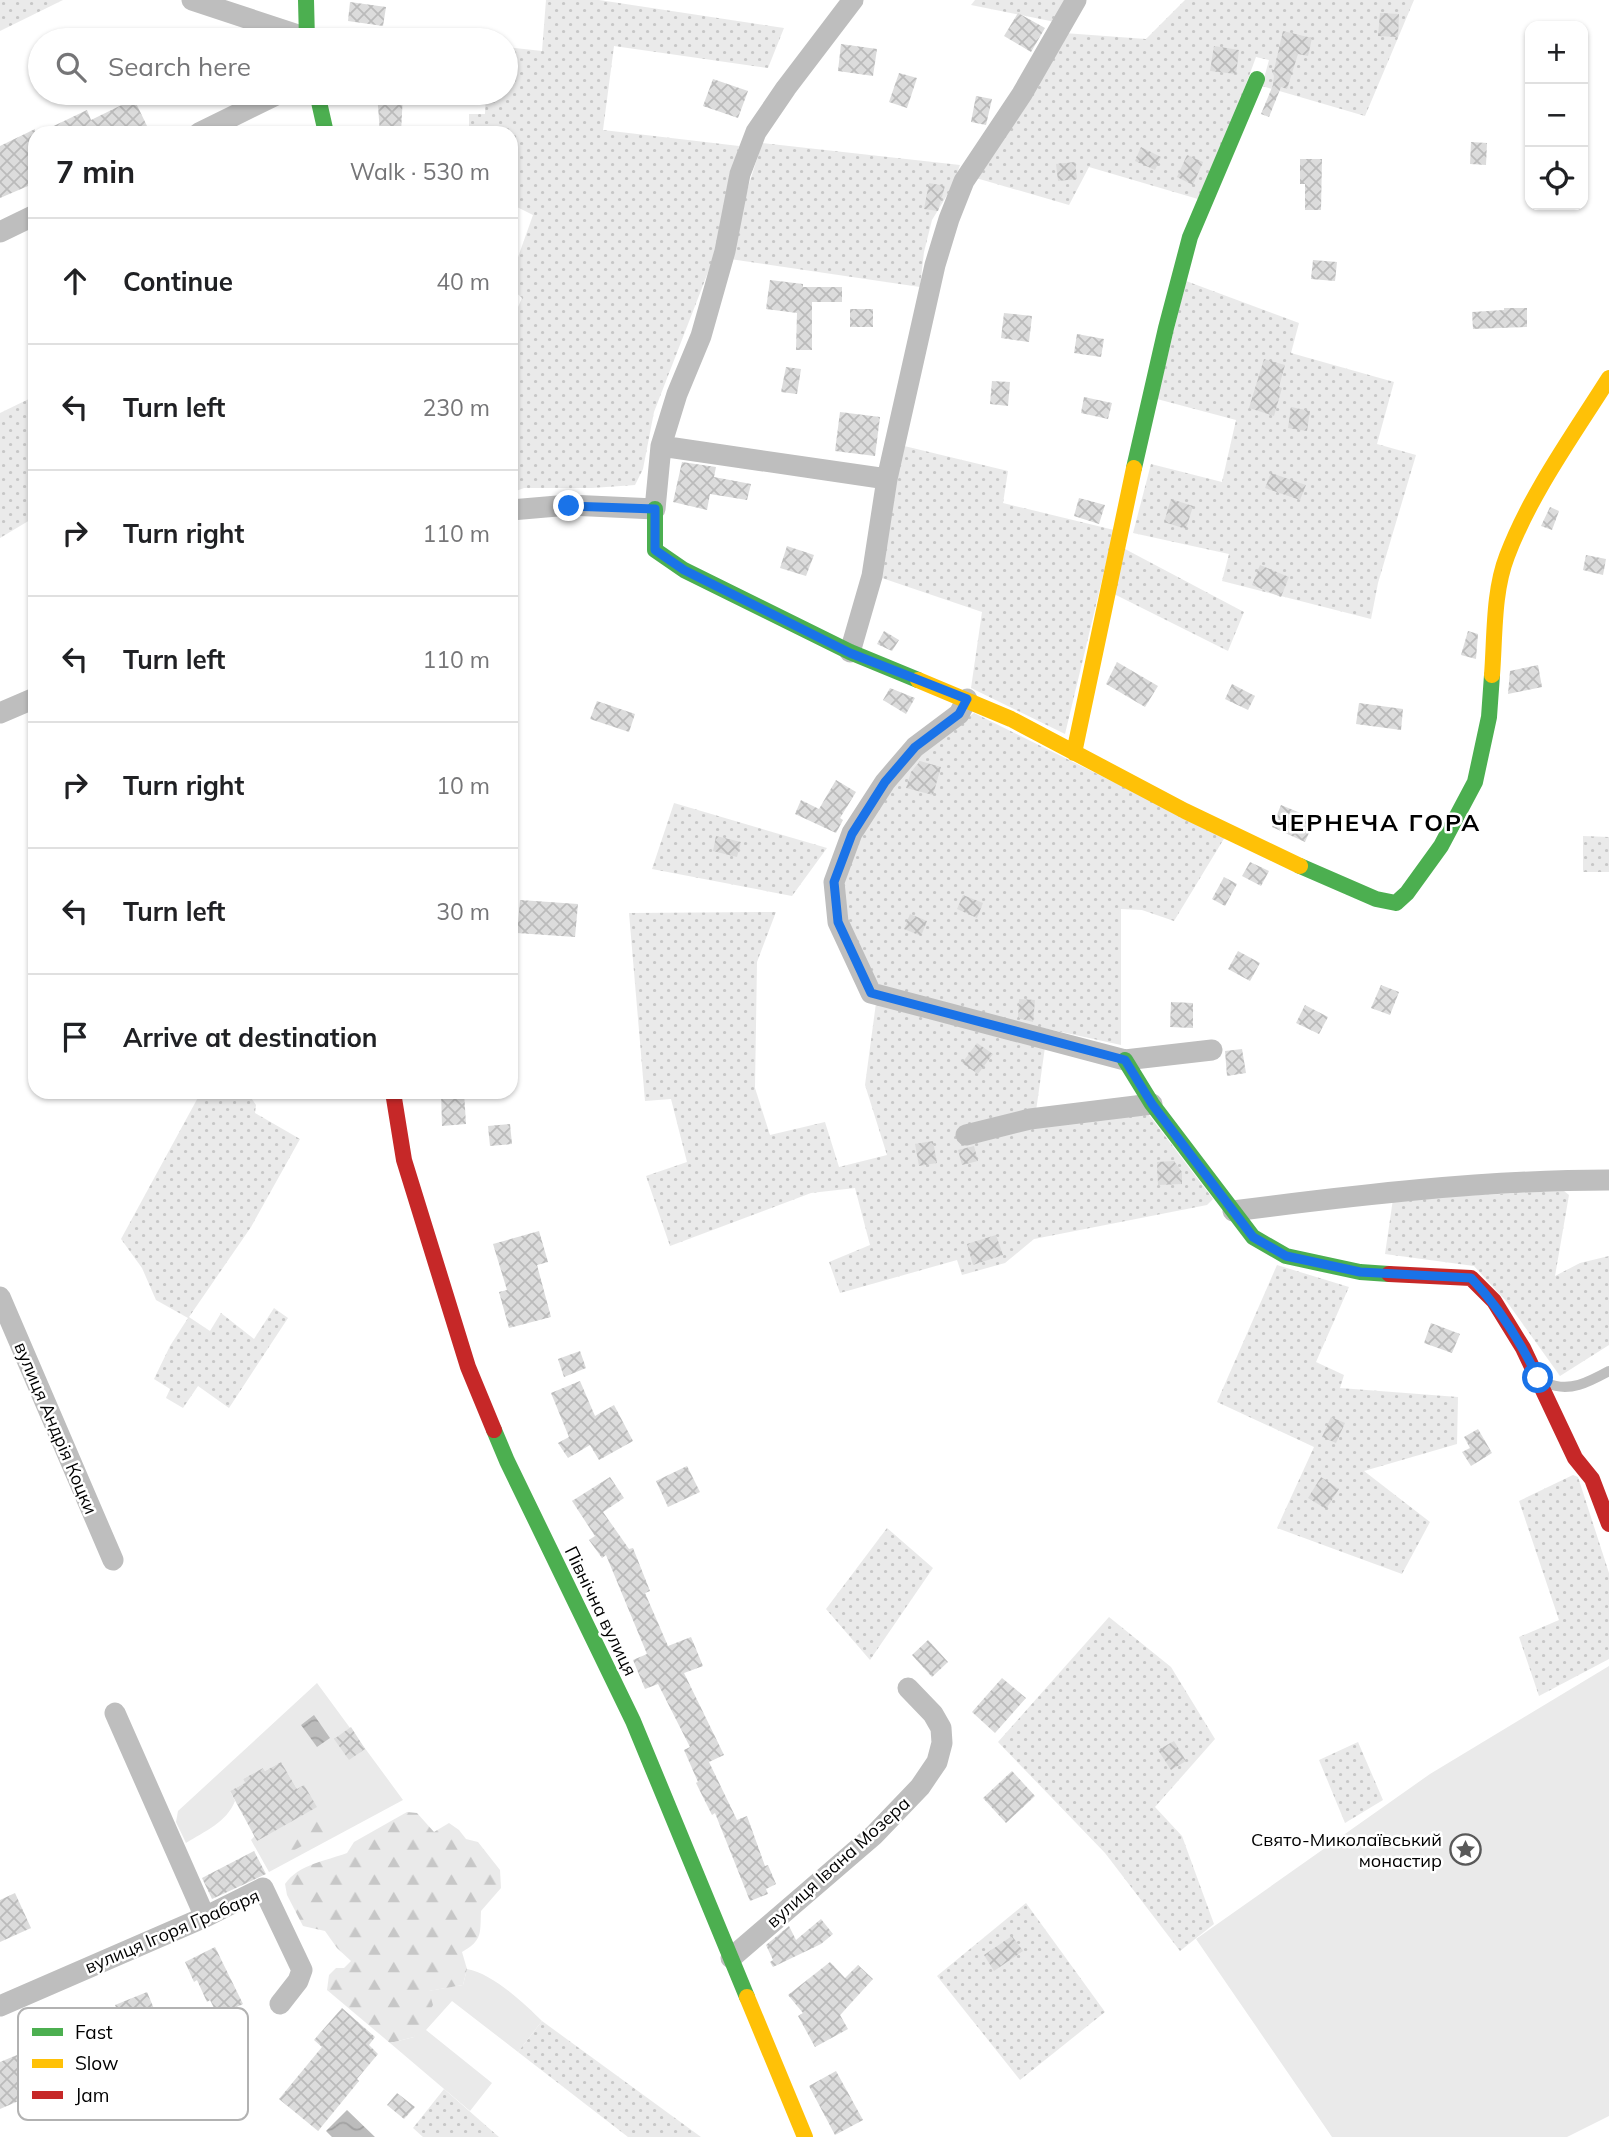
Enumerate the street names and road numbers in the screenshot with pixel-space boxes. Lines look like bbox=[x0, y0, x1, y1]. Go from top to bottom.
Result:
street label: вулиця Андрія Коцки bbox=[9, 1339, 103, 1517]
street label: Північна вулиця bbox=[560, 1542, 642, 1680]
street label: вулиця Івана Мозера bbox=[761, 1791, 915, 1933]
street label: вулиця Ігоря Грабаря bbox=[81, 1884, 263, 1978]

